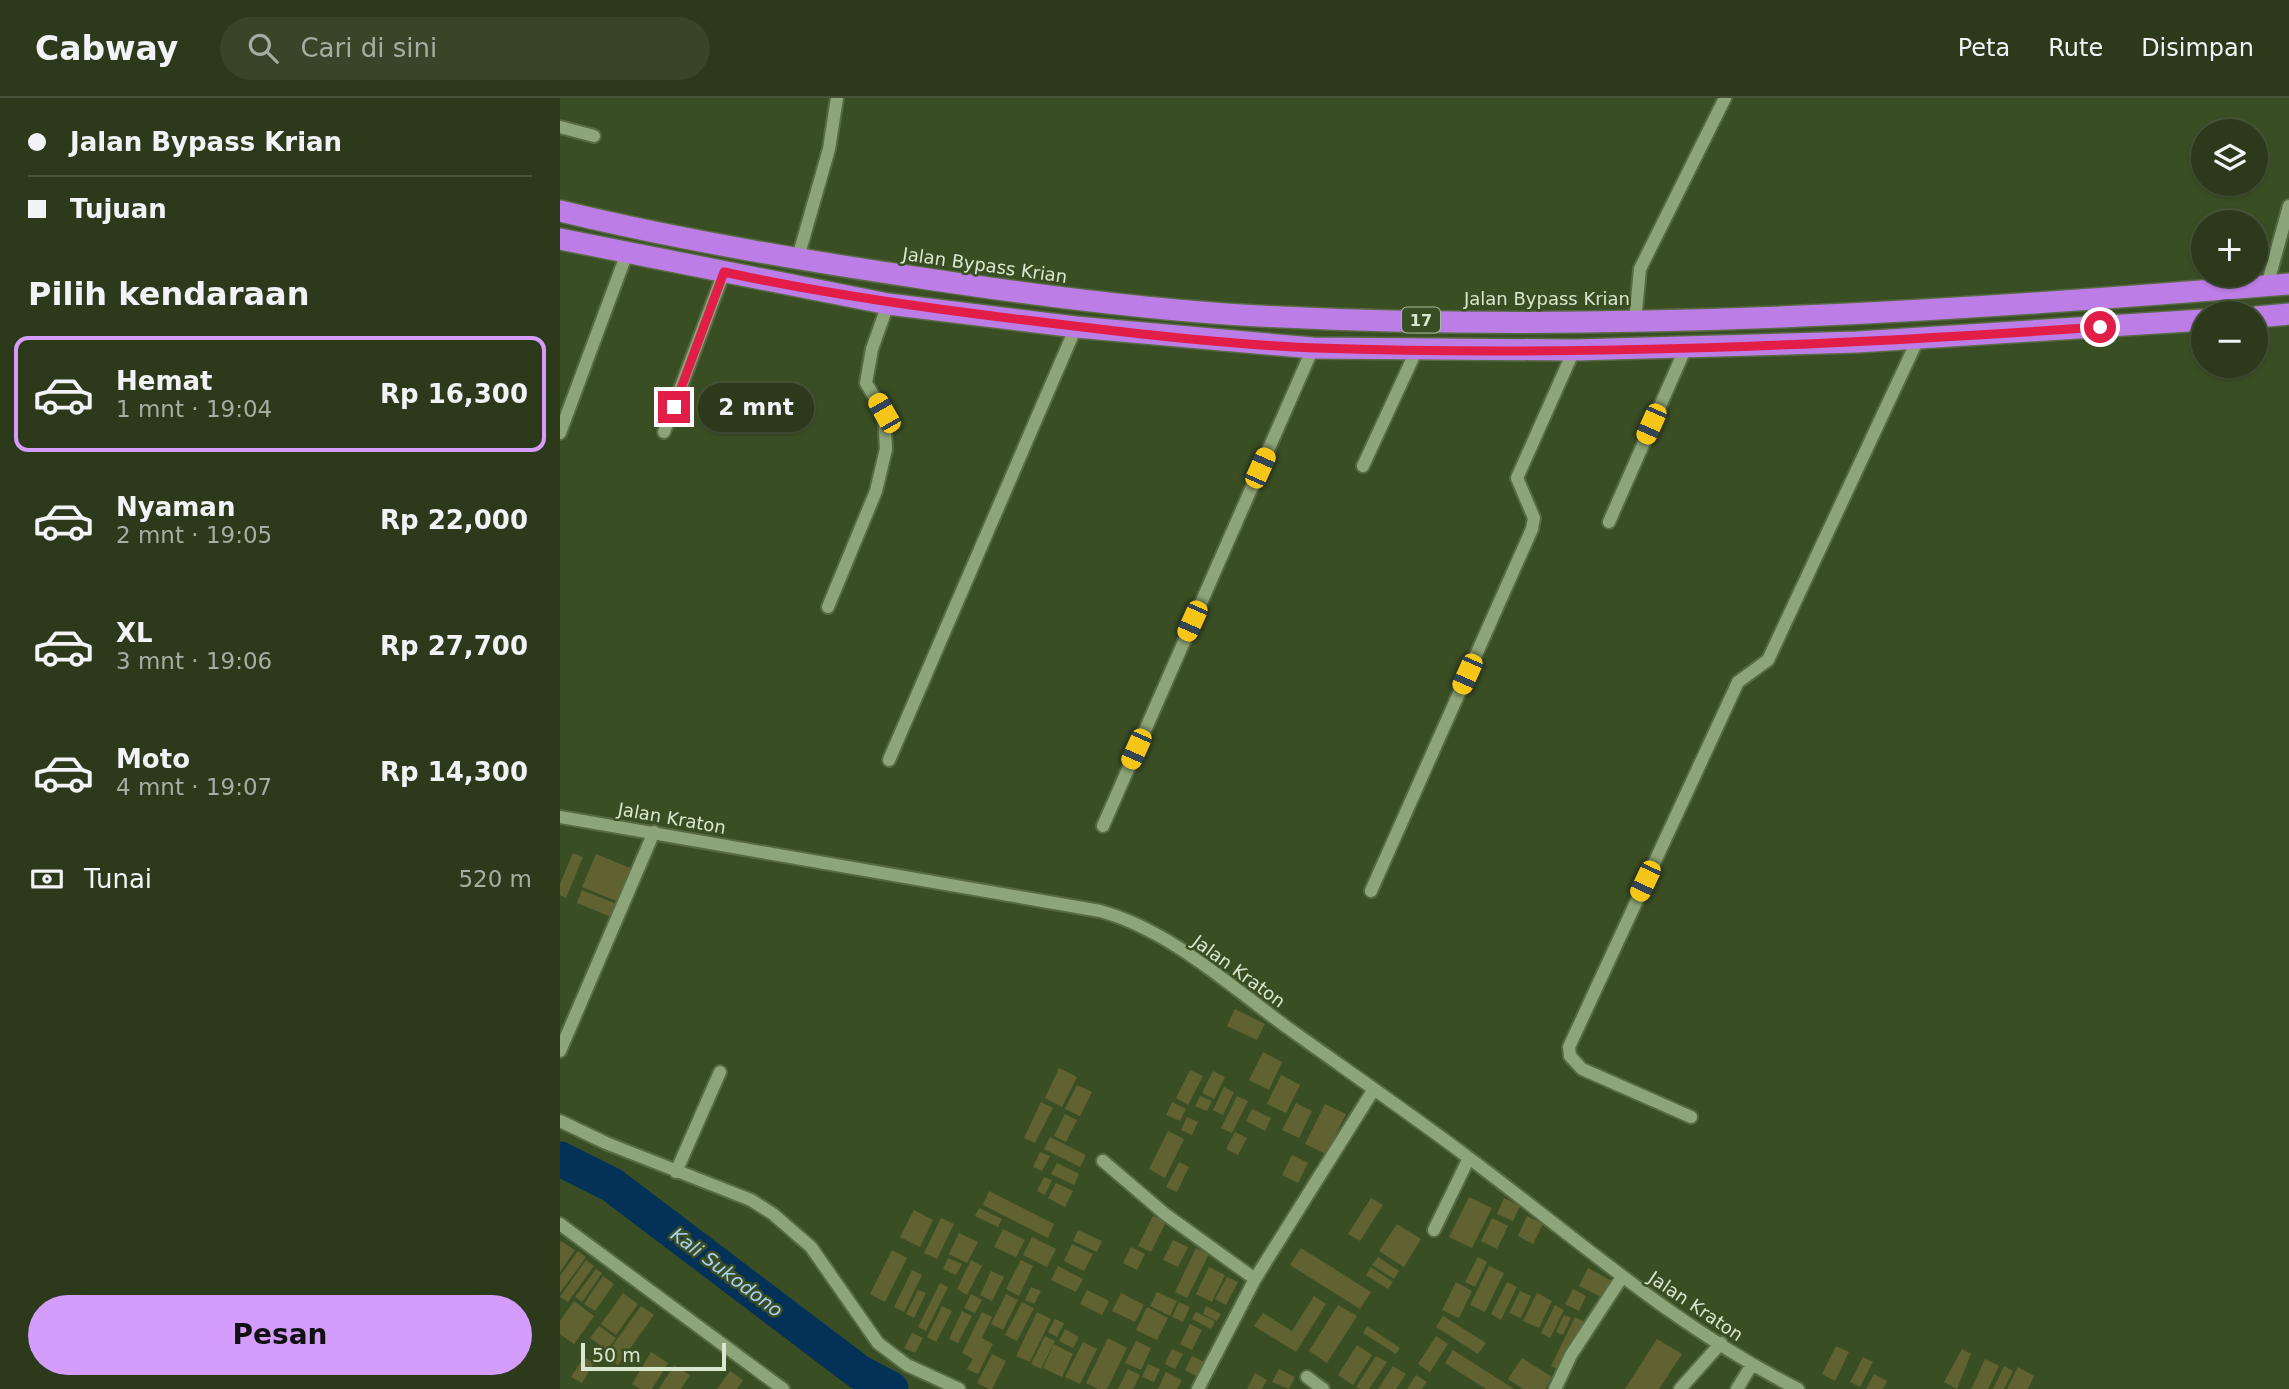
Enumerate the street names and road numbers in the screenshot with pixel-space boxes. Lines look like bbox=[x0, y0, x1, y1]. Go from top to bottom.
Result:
street label: Jalan Bypass Krian bbox=[900, 243, 1069, 287]
street label: Jalan Bypass Krian bbox=[1463, 288, 1630, 309]
road number: 17 bbox=[1402, 308, 1440, 332]
street label: Jalan Kraton bbox=[615, 798, 728, 838]
street label: Jalan Kraton bbox=[1188, 930, 1289, 1012]
street label: Jalan Kraton bbox=[1644, 1266, 1747, 1345]

